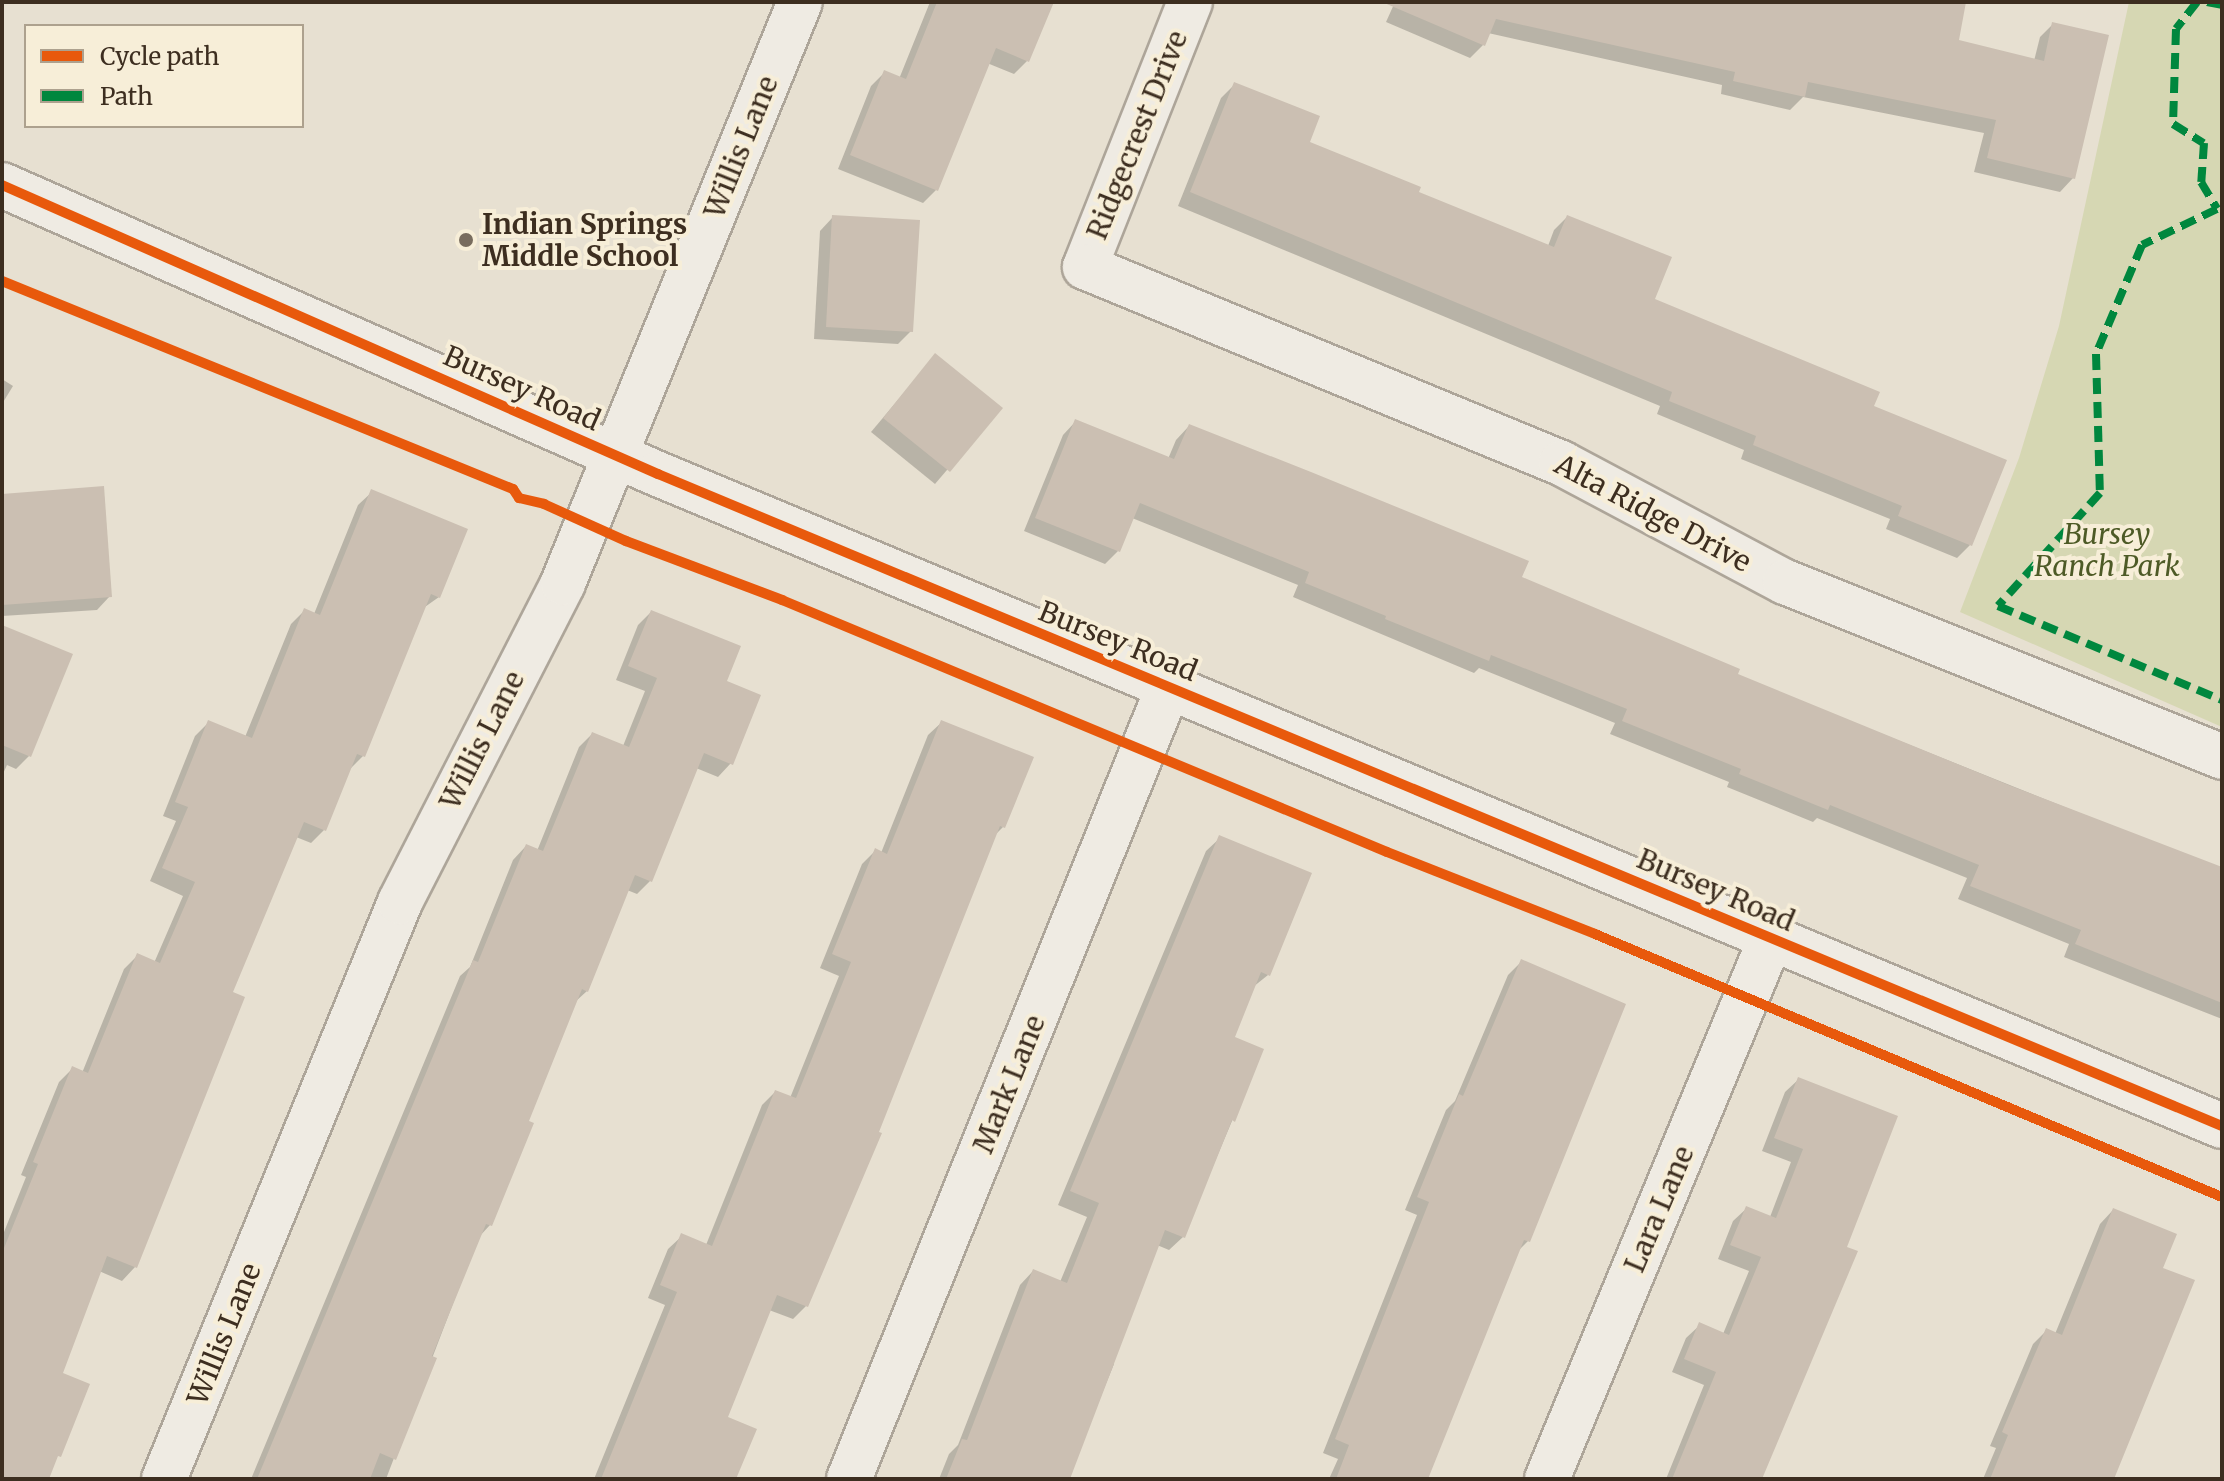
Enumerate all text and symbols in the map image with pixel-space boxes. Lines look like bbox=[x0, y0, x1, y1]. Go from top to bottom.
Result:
legend bbox=[24, 24, 304, 128]
street label: Ridgecrest Drive bbox=[1080, 26, 1194, 244]
text: Cycle path bbox=[100, 41, 219, 72]
street label: Willis Lane bbox=[697, 71, 785, 223]
text: Path bbox=[100, 81, 153, 112]
place label: Indian Springs Middle School bbox=[482, 207, 687, 273]
marker: Indian Springs Middle School bbox=[457, 231, 475, 249]
street label: Bursey Road bbox=[439, 339, 605, 437]
street label: Alta Ridge Drive bbox=[1549, 447, 1757, 579]
park label: Bursey Ranch Park bbox=[2034, 517, 2180, 583]
street label: Bursey Road bbox=[1034, 594, 1202, 688]
street label: Willis Lane bbox=[433, 666, 531, 814]
street label: Bursey Road bbox=[1632, 842, 1800, 938]
street label: Mark Lane bbox=[966, 1010, 1052, 1158]
street label: Lara Lane bbox=[1617, 1141, 1701, 1277]
street label: Willis Lane bbox=[180, 1258, 268, 1410]

